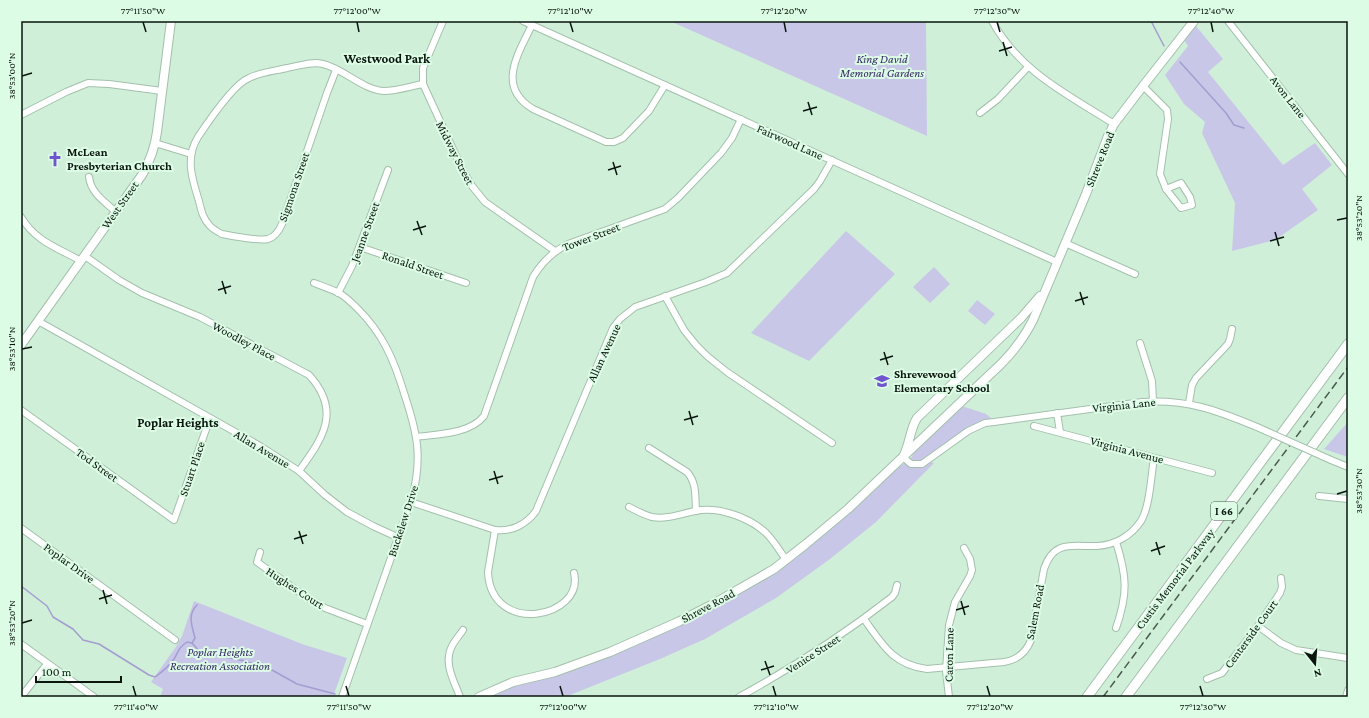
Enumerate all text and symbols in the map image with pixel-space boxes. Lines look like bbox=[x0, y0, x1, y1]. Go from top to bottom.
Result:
text: 77°11'50"W bbox=[121, 5, 166, 16]
text: 77°12'00"W bbox=[333, 5, 381, 16]
text: 77°12'10"W bbox=[547, 5, 593, 16]
text: 77°12'20"W bbox=[761, 5, 808, 16]
text: 77°12'30"W bbox=[974, 5, 1021, 16]
text: 77°12'40"W bbox=[1188, 5, 1235, 16]
district label: Westwood Park bbox=[343, 51, 431, 66]
text: 38°53'00"N bbox=[6, 52, 17, 99]
park label: King David Memorial Gardens bbox=[839, 52, 924, 80]
street label: Avon Lane bbox=[1267, 73, 1309, 121]
street label: Midway Street bbox=[433, 119, 477, 188]
street label: Fairwood Lane bbox=[755, 121, 825, 163]
street label: Shreve Road bbox=[1083, 129, 1118, 189]
place label: McLean Presbyterian Church bbox=[67, 145, 172, 173]
street label: Sigmona Street bbox=[276, 149, 313, 224]
church icon: McLean Presbyterian Church bbox=[46, 150, 64, 168]
street label: West Street bbox=[99, 178, 142, 231]
text: 38°53'20"N bbox=[1353, 195, 1364, 241]
street label: Jeanne Street bbox=[347, 199, 383, 265]
street label: Tower Street bbox=[560, 219, 623, 254]
street label: Ronald Street bbox=[380, 248, 447, 282]
street label: Woodley Place bbox=[210, 318, 278, 364]
street label: Allan Avenue bbox=[584, 322, 624, 384]
text: 38°53'10"N bbox=[6, 326, 17, 371]
place label: Shrevewood Elementary School bbox=[894, 367, 990, 395]
school or university icon: Shrevewood Elementary School bbox=[873, 372, 891, 390]
street label: Virginia Lane bbox=[1092, 395, 1156, 415]
district label: Poplar Heights bbox=[137, 415, 219, 430]
street label: Allan Avenue bbox=[232, 427, 292, 471]
street label: Virginia Avenue bbox=[1089, 433, 1165, 467]
street label: Stuart Place bbox=[176, 440, 208, 498]
street label: Tod Street bbox=[73, 445, 122, 486]
text: 38°53'30"N bbox=[1353, 468, 1364, 514]
street label: Buckelew Drive bbox=[385, 483, 421, 559]
road number: I 66 bbox=[1211, 502, 1237, 520]
street label: Custis Memorial Parkway bbox=[1133, 526, 1218, 632]
street label: Poplar Drive bbox=[41, 540, 97, 586]
street label: Hughes Court bbox=[263, 564, 327, 612]
street label: Salem Road bbox=[1023, 583, 1047, 641]
street label: Shreve Road bbox=[679, 586, 738, 626]
street label: Centerside Court bbox=[1221, 596, 1281, 671]
text: 38°53'20"N bbox=[6, 600, 17, 646]
street label: Caron Lane bbox=[942, 628, 956, 682]
street label: Venice Street bbox=[783, 631, 844, 677]
north arrow bbox=[1295, 644, 1335, 684]
park label: Poplar Heights Recreation Association bbox=[170, 645, 270, 673]
scale bar bbox=[36, 658, 121, 684]
text: 100 m bbox=[42, 665, 72, 679]
text: N bbox=[1312, 667, 1323, 681]
text: 77°11'40"W bbox=[114, 701, 159, 712]
text: 77°11'50"W bbox=[327, 701, 372, 712]
text: 77°12'00"W bbox=[539, 701, 587, 712]
text: 77°12'10"W bbox=[753, 701, 799, 712]
text: 77°12'20"W bbox=[967, 701, 1014, 712]
text: 77°12'30"W bbox=[1180, 701, 1227, 712]

